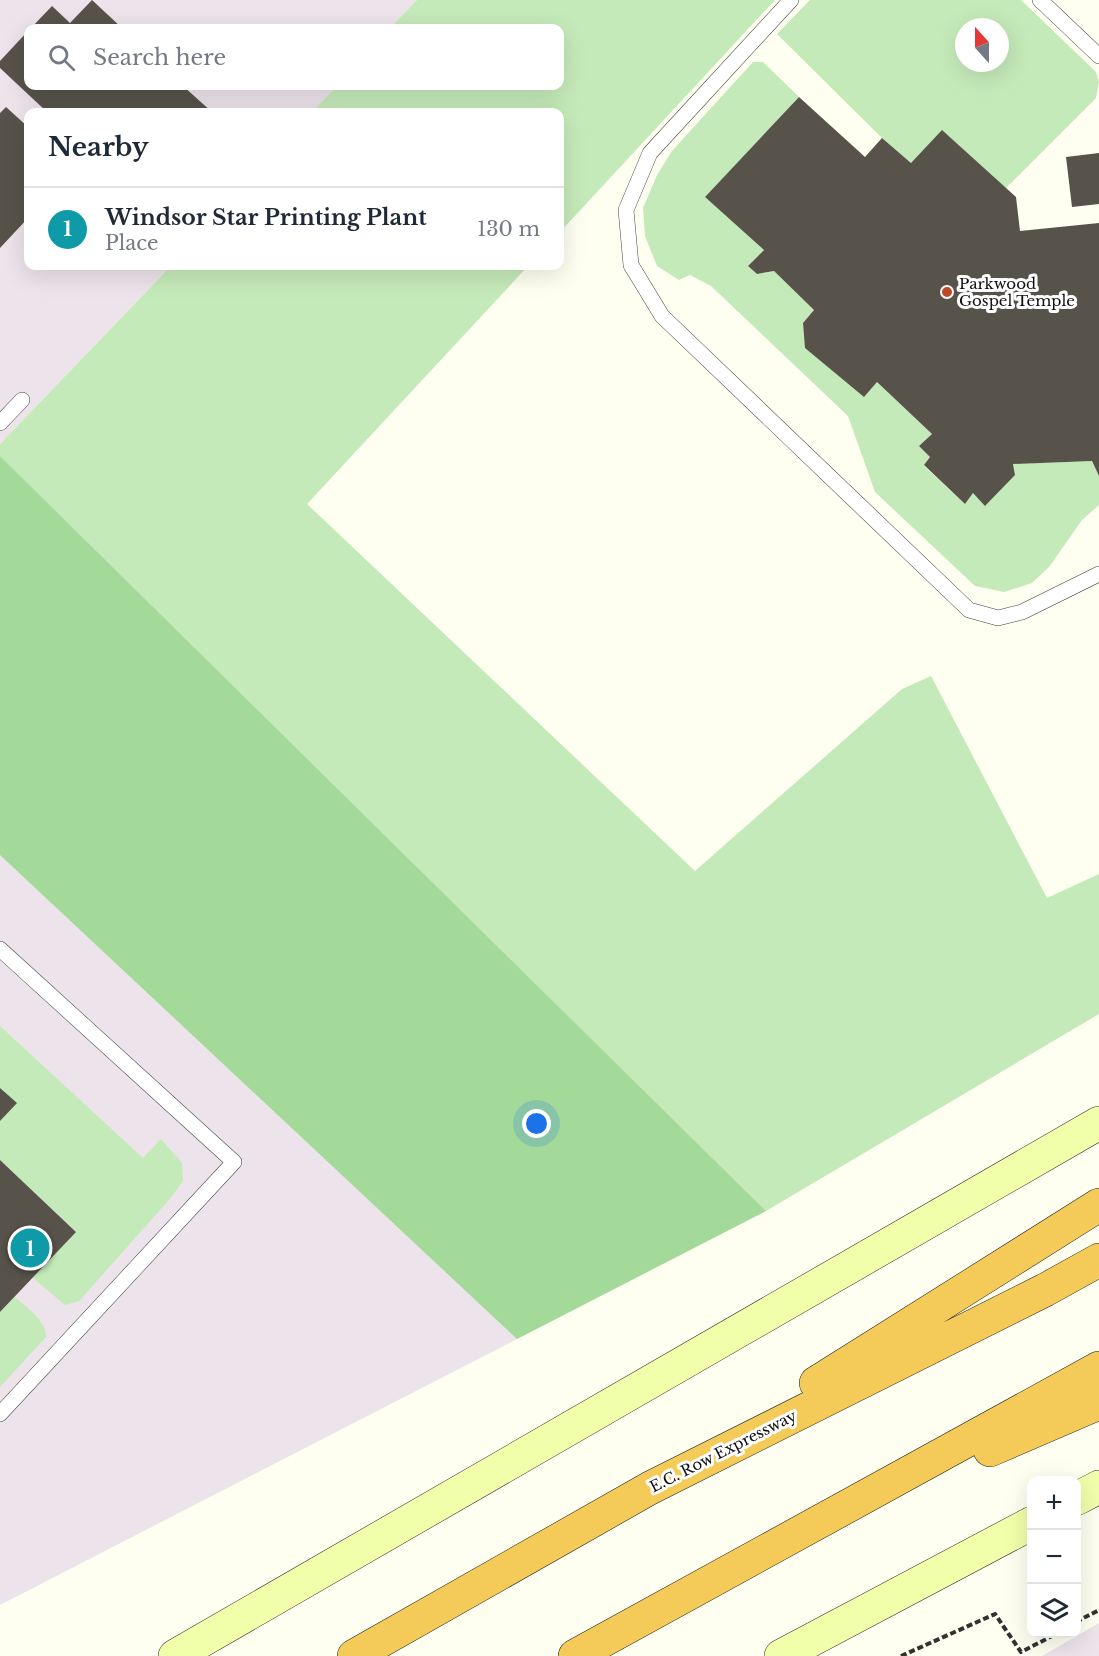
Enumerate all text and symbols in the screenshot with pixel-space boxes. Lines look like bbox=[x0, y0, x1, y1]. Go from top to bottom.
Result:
north arrow bbox=[955, 18, 1009, 72]
search box bbox=[24, 24, 564, 90]
icon: search bbox=[45, 41, 78, 74]
text: Search here bbox=[93, 44, 226, 71]
text: Nearby bbox=[48, 131, 149, 163]
text: Windsor Star Printing Plant bbox=[105, 204, 427, 231]
text: 1 bbox=[63, 217, 72, 241]
text: 130 m bbox=[477, 217, 540, 241]
text: Place bbox=[105, 231, 159, 255]
place label: Parkwood Gospel Temple bbox=[959, 274, 1075, 310]
marker: Parkwood Gospel Temple bbox=[940, 285, 954, 299]
your location bbox=[522, 1109, 551, 1138]
pin: 1 bbox=[10, 1226, 50, 1270]
street label: E.C. Row Expressway bbox=[646, 1406, 800, 1496]
map controls bbox=[1027, 1476, 1081, 1638]
button: + bbox=[1027, 1476, 1081, 1530]
button: − bbox=[1027, 1530, 1081, 1584]
button: layers bbox=[1027, 1584, 1081, 1638]

